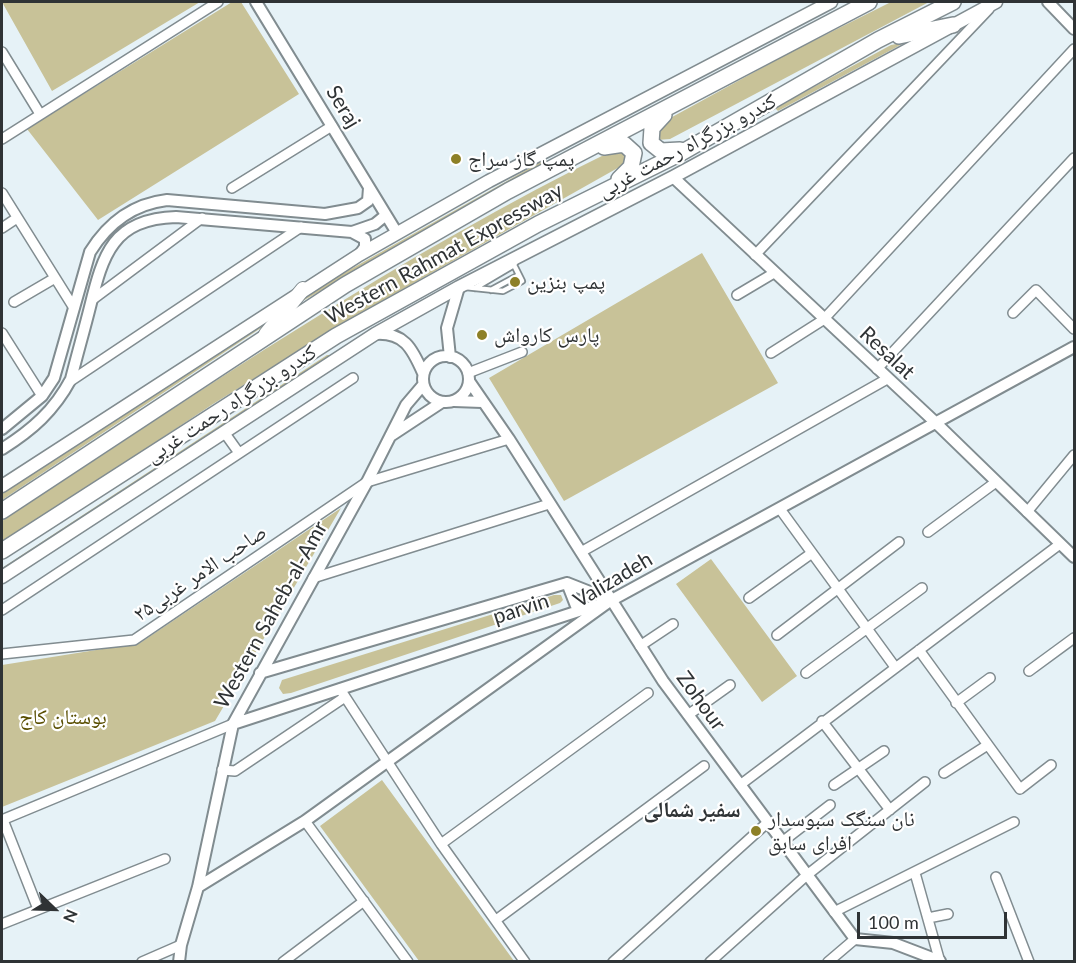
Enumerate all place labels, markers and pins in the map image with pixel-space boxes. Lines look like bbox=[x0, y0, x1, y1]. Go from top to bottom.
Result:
place label: پمپ گاز سراج bbox=[468, 146, 575, 172]
marker: پمپ گاز سراج bbox=[449, 152, 463, 166]
place label: پمپ بنزین bbox=[527, 269, 605, 295]
marker: پمپ بنزین bbox=[508, 275, 522, 289]
place label: پارس کارواش bbox=[494, 322, 600, 348]
marker: پارس کارواش bbox=[475, 328, 489, 342]
place label: نان سنگک سبوسدار افرای سابق bbox=[768, 806, 915, 856]
marker: نان سنگک سبوسدار افرای سابق bbox=[749, 824, 763, 838]

